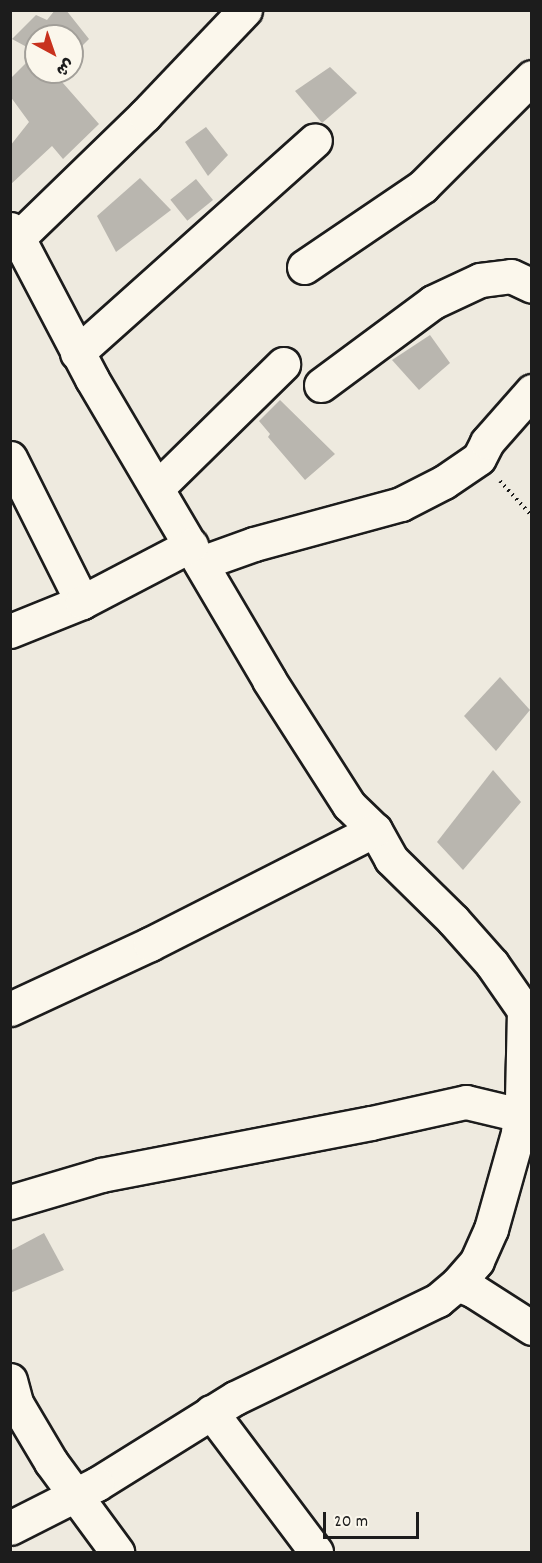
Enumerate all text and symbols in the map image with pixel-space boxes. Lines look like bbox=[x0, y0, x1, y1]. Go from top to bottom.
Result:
north arrow bbox=[24, 24, 84, 84]
text: ش bbox=[50, 52, 79, 81]
scale bar bbox=[326, 1500, 422, 1538]
text: 20 m bbox=[334, 1510, 368, 1535]

